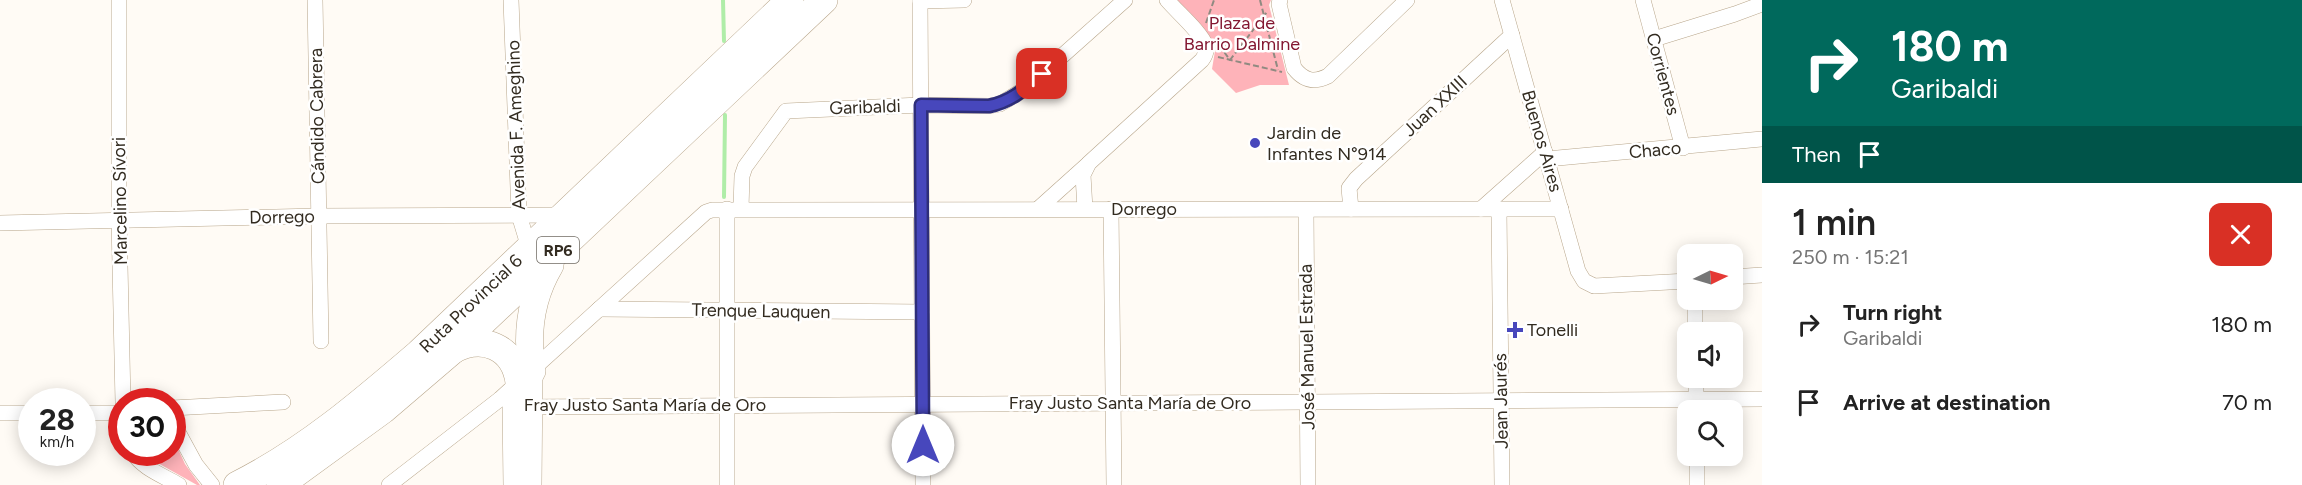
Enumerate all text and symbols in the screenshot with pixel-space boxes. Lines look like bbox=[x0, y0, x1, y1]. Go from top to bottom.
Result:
park label: Plaza de Barrio Dalmine bbox=[1184, 12, 1300, 55]
text: 180 m bbox=[1891, 21, 2008, 72]
icon: right bbox=[1792, 24, 1870, 102]
street label: Corrientes bbox=[1641, 30, 1685, 118]
street label: Avenida F. Ameghino bbox=[502, 40, 530, 210]
street label: Cándido Cabrera bbox=[305, 48, 329, 184]
pin bbox=[1016, 48, 1067, 99]
icon: arrive bbox=[1025, 57, 1058, 90]
street label: Juan XXIII bbox=[1398, 71, 1472, 141]
text: Garibaldi bbox=[1891, 72, 1998, 105]
street label: Buenos Aires bbox=[1517, 88, 1567, 194]
street label: Garibaldi bbox=[829, 95, 901, 119]
place label: Jardin de Infantes N°914 bbox=[1267, 122, 1387, 165]
marker: Jardin de Infantes N°914 bbox=[1248, 136, 1262, 150]
street label: Marcelino Sívori bbox=[108, 137, 132, 265]
street label: Chaco bbox=[1628, 137, 1682, 163]
icon: arrive bbox=[1853, 138, 1886, 171]
text: Then bbox=[1792, 141, 1841, 168]
street label: Dorrego bbox=[1111, 198, 1177, 220]
text: 1 min bbox=[1792, 201, 1876, 244]
button: close bbox=[2209, 203, 2272, 266]
street label: Dorrego bbox=[249, 205, 315, 229]
road number: RP6 bbox=[537, 237, 579, 263]
north arrow bbox=[1677, 244, 1743, 310]
map controls bbox=[1677, 244, 1743, 466]
text: 250 m · 15:21 bbox=[1792, 245, 1909, 269]
street label: Ruta Provincial 6 bbox=[415, 250, 527, 358]
street label: José Manuel Estrada bbox=[1295, 264, 1319, 430]
street label: Trenque Lauquen bbox=[691, 299, 831, 323]
text: Turn right bbox=[1843, 299, 1942, 326]
icon: right bbox=[1792, 308, 1825, 341]
text: 180 m bbox=[2211, 311, 2272, 338]
place label: Tonelli bbox=[1527, 319, 1578, 341]
button: sound bbox=[1677, 322, 1743, 388]
marker: Tonelli bbox=[1508, 323, 1522, 337]
text: Garibaldi bbox=[1843, 326, 1922, 350]
street label: Jean Jaurés bbox=[1489, 353, 1513, 449]
icon: arrive bbox=[1792, 386, 1825, 419]
speed limit sign: 30 bbox=[108, 388, 186, 466]
text: Arrive at destination bbox=[1843, 389, 2051, 416]
text: 70 m bbox=[2222, 389, 2272, 416]
street label: Fray Justo Santa María de Oro bbox=[1009, 392, 1251, 414]
street label: Fray Justo Santa María de Oro bbox=[524, 394, 766, 416]
button: search bbox=[1677, 400, 1743, 466]
text: 28 bbox=[39, 401, 75, 438]
position arrow bbox=[891, 413, 955, 477]
text: km/h bbox=[40, 433, 74, 451]

